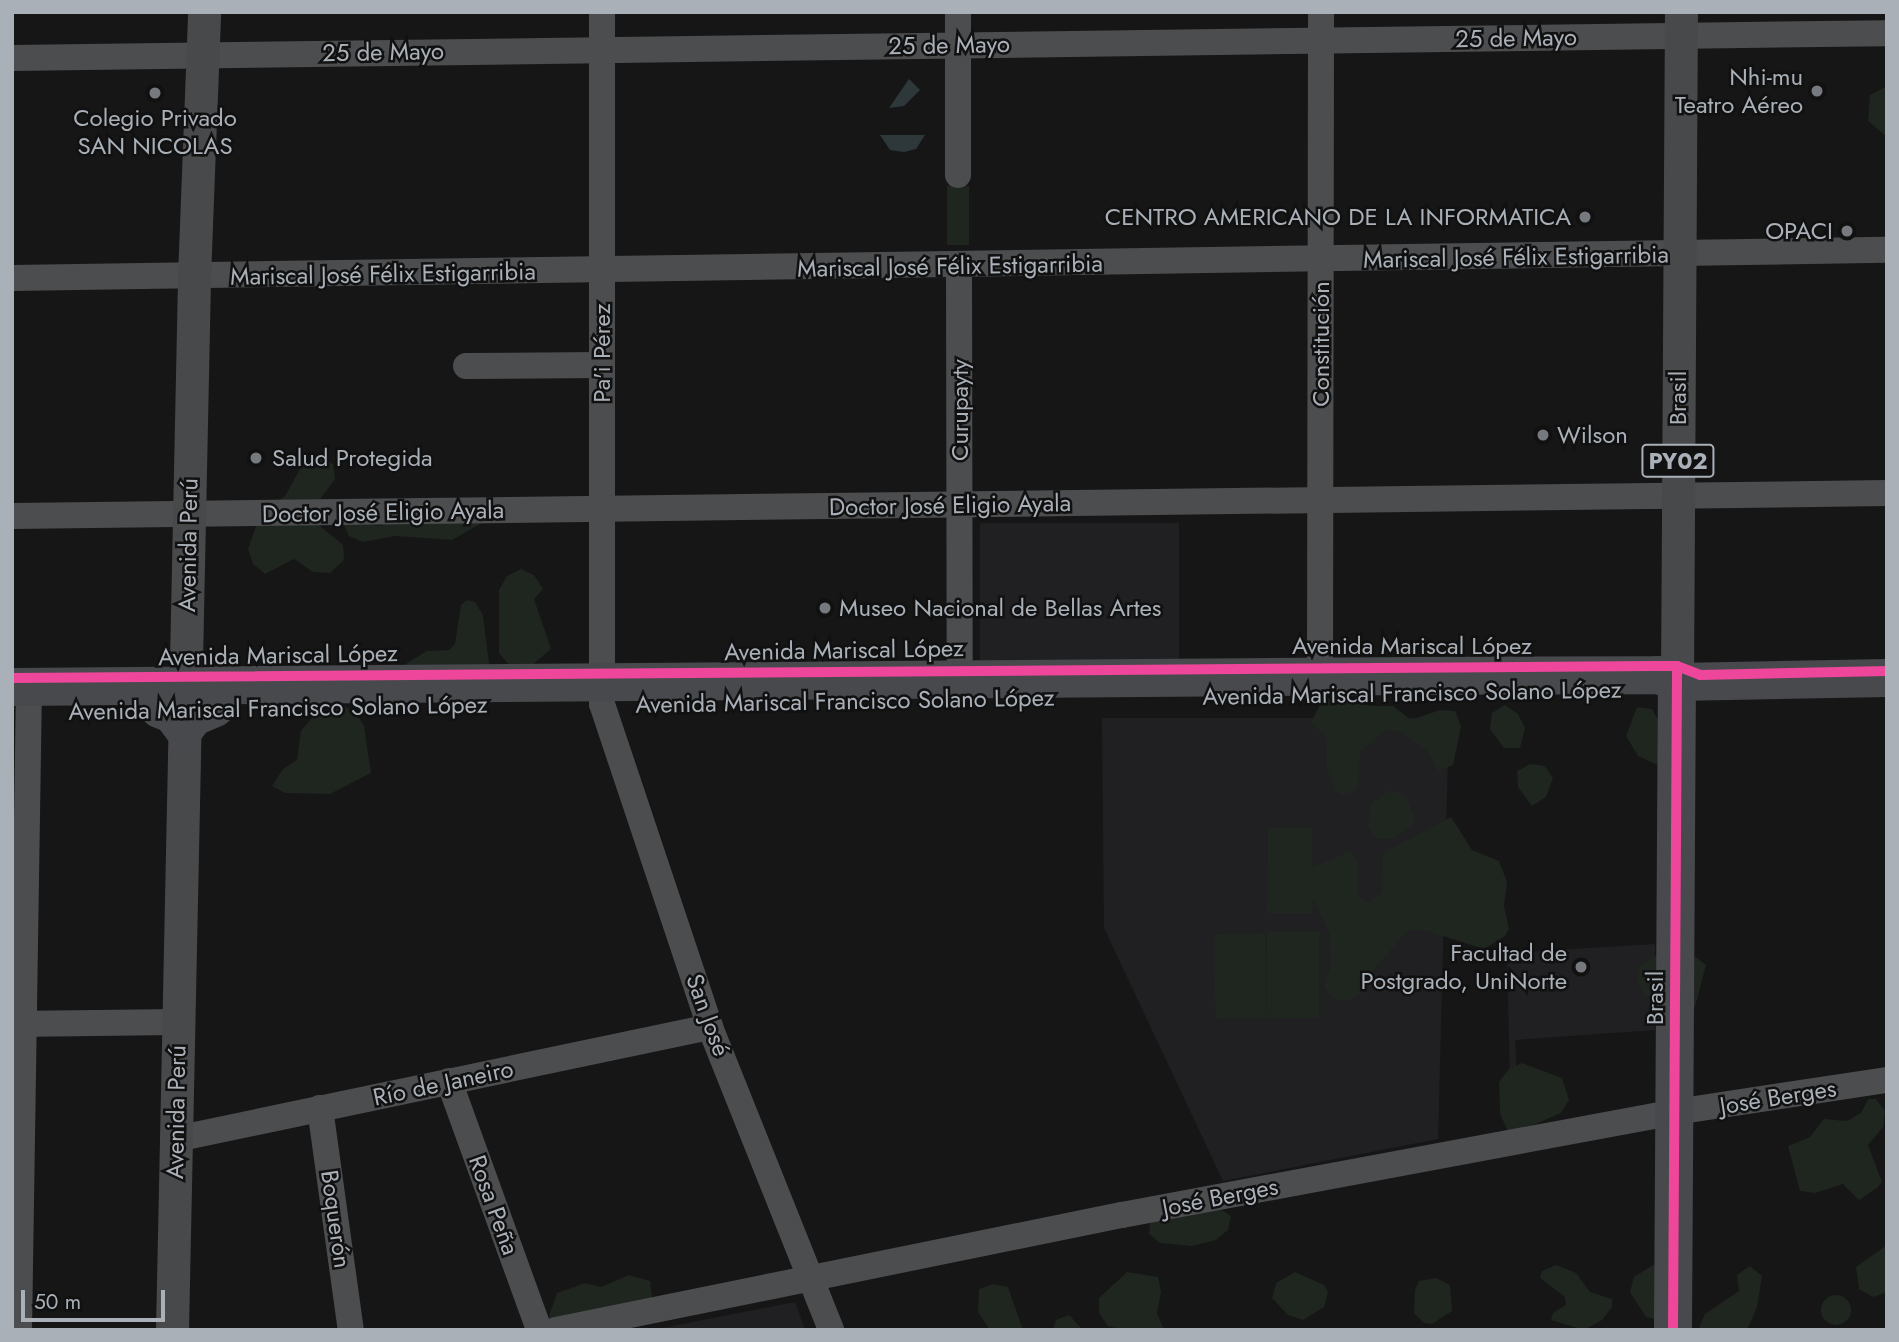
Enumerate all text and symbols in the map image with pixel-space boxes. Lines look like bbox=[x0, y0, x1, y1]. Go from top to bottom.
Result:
street label: 25 de Mayo bbox=[1455, 23, 1577, 53]
street label: 25 de Mayo bbox=[888, 30, 1010, 60]
street label: 25 de Mayo bbox=[322, 37, 444, 67]
place label: Nhi-mu Teatro Aéreo bbox=[1675, 63, 1803, 119]
marker: Nhi-mu Teatro Aéreo bbox=[1809, 83, 1825, 99]
marker: Colegio Privado SAN NICOLAS bbox=[147, 85, 163, 101]
place label: Colegio Privado SAN NICOLAS bbox=[73, 104, 237, 160]
place label: CENTRO AMERICANO DE LA INFORMATICA bbox=[1105, 203, 1571, 231]
marker: CENTRO AMERICANO DE LA INFORMATICA bbox=[1577, 209, 1593, 225]
place label: OPACI bbox=[1765, 217, 1833, 245]
marker: OPACI bbox=[1839, 223, 1855, 239]
street label: Mariscal José Félix Estigarribia bbox=[1363, 240, 1669, 274]
street label: Mariscal José Félix Estigarribia bbox=[797, 249, 1103, 283]
street label: Mariscal José Félix Estigarribia bbox=[230, 257, 536, 291]
street label: Constitución bbox=[1307, 281, 1335, 407]
street label: Pa'i Pérez bbox=[588, 303, 616, 403]
street label: Curupayty bbox=[946, 359, 974, 461]
street label: Brasil bbox=[1664, 371, 1692, 425]
place label: Wilson bbox=[1557, 421, 1628, 449]
marker: Wilson bbox=[1535, 427, 1551, 443]
road number: PY02 bbox=[1641, 442, 1715, 481]
place label: Salud Protegida bbox=[272, 444, 433, 472]
marker: Salud Protegida bbox=[246, 448, 266, 468]
street label: Avenida Perú bbox=[172, 478, 204, 612]
street label: Doctor José Eligio Ayala bbox=[829, 488, 1071, 522]
street label: Doctor José Eligio Ayala bbox=[262, 495, 504, 529]
place label: Museo Nacional de Bellas Artes bbox=[839, 594, 1162, 622]
marker: Museo Nacional de Bellas Artes bbox=[817, 600, 833, 616]
street label: Avenida Mariscal López bbox=[1292, 632, 1532, 660]
street label: Avenida Mariscal López bbox=[724, 634, 964, 666]
street label: Avenida Mariscal López bbox=[158, 639, 398, 671]
street label: Avenida Mariscal Francisco Solano López bbox=[1202, 675, 1622, 711]
street label: Avenida Mariscal Francisco Solano López bbox=[635, 683, 1055, 719]
street label: Avenida Mariscal Francisco Solano López bbox=[68, 690, 488, 726]
place label: Facultad de Postgrado, UniNorte bbox=[1360, 939, 1567, 995]
marker: Facultad de Postgrado, UniNorte bbox=[1573, 959, 1589, 975]
street label: San José bbox=[680, 970, 736, 1060]
street label: Brasil bbox=[1641, 971, 1669, 1025]
street label: Avenida Perú bbox=[160, 1045, 192, 1179]
street label: Río de Janeiro bbox=[370, 1054, 516, 1112]
street label: José Berges bbox=[1718, 1074, 1838, 1120]
street label: Rosa Peña bbox=[463, 1151, 525, 1259]
street label: Boquerón bbox=[315, 1168, 357, 1270]
street label: José Berges bbox=[1160, 1172, 1280, 1222]
scale bar bbox=[24, 1276, 168, 1320]
text: 50 m bbox=[34, 1287, 81, 1317]

